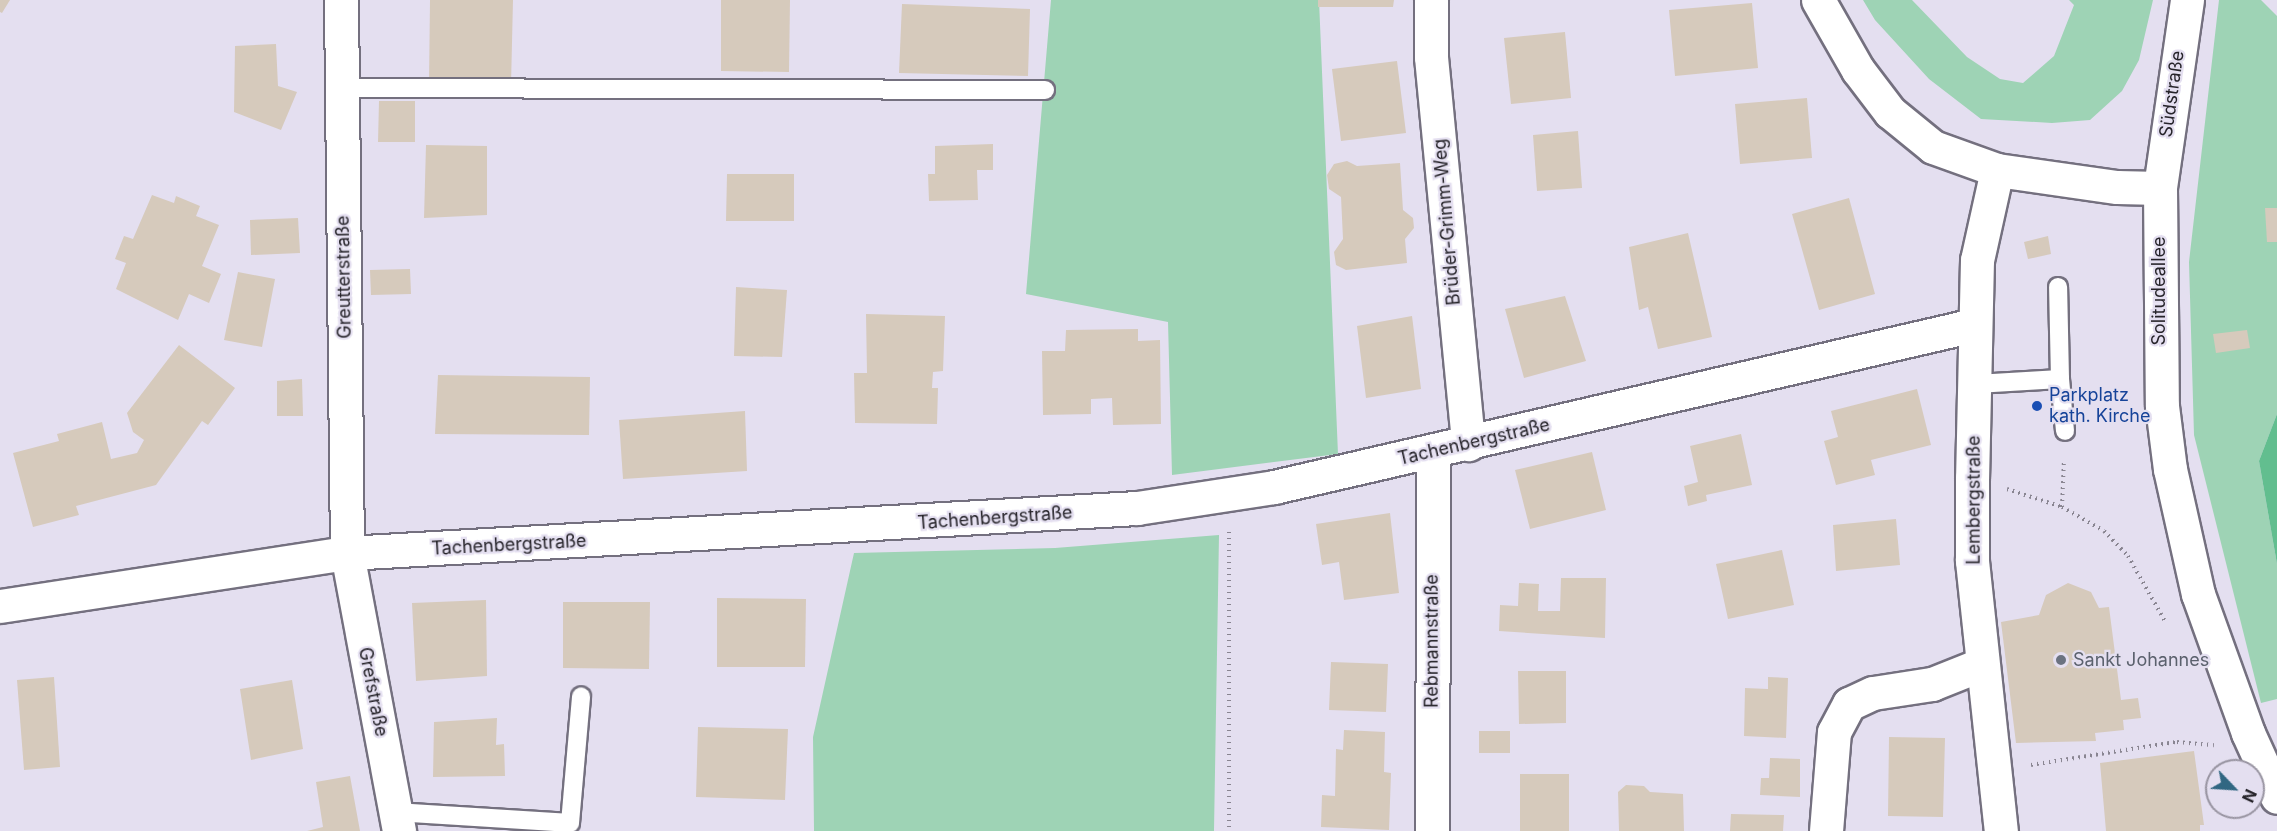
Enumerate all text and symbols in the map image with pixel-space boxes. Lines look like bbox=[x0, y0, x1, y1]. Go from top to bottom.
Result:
street label: Südstraße bbox=[2155, 49, 2189, 139]
street label: Brüder-Grimm-Weg bbox=[1429, 138, 1465, 306]
street label: Greutterstraße bbox=[332, 215, 356, 339]
street label: Solitudeallee bbox=[2148, 236, 2170, 346]
place label: Parkplatz kath. Kirche bbox=[2049, 385, 2150, 428]
marker: Parkplatz kath. Kirche bbox=[2030, 399, 2044, 413]
street label: Tachenbergstraße bbox=[1396, 414, 1552, 470]
street label: Lembergstraße bbox=[1963, 435, 1985, 565]
street label: Tachenbergstraße bbox=[917, 502, 1073, 534]
street label: Tachenbergstraße bbox=[431, 530, 587, 560]
street label: Rebmannstraße bbox=[1421, 574, 1443, 708]
street label: Grefstraße bbox=[354, 646, 392, 738]
place label: Sankt Johannes bbox=[2073, 649, 2209, 671]
marker: Sankt Johannes bbox=[2054, 653, 2068, 667]
north arrow bbox=[2205, 759, 2265, 819]
text: N bbox=[2238, 786, 2261, 806]

